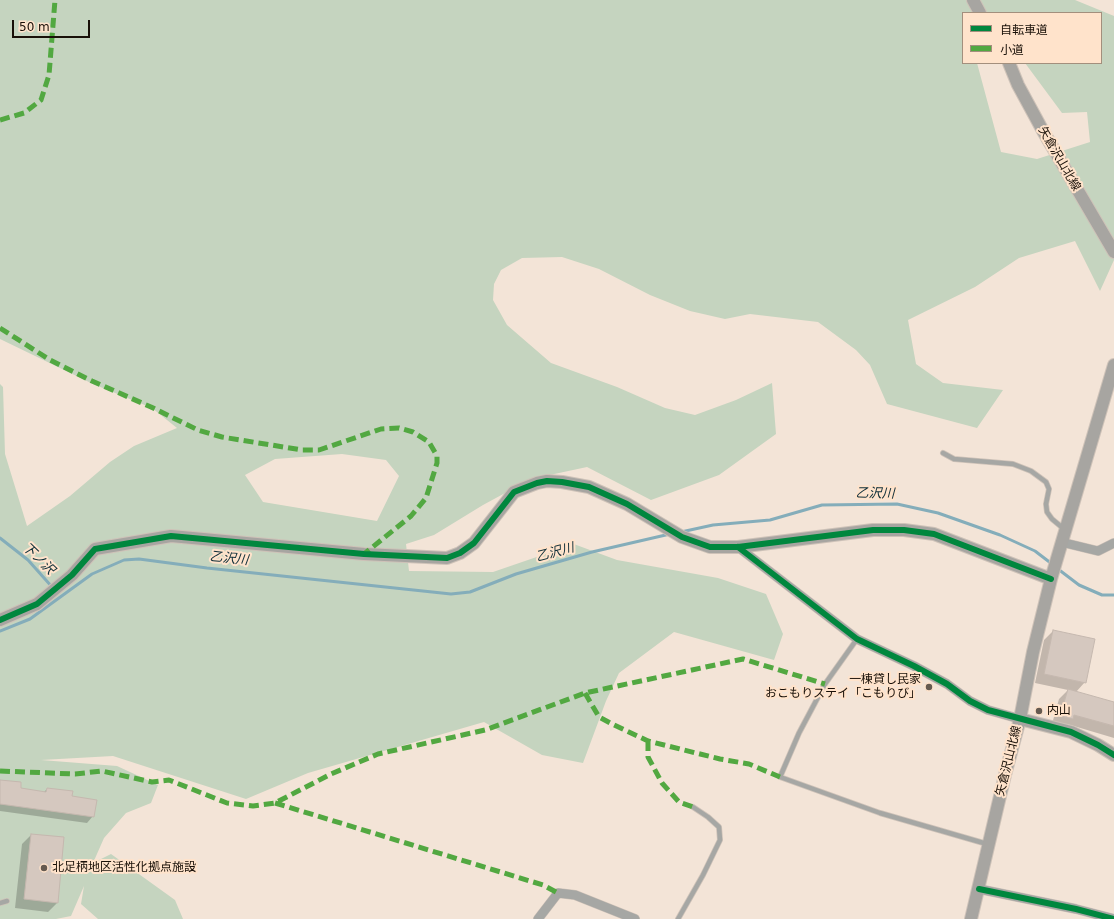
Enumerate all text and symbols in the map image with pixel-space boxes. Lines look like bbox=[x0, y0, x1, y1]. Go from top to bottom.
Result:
scale bar bbox=[14, 12, 92, 38]
legend bbox=[962, 12, 1102, 64]
text: 50 m bbox=[19, 20, 50, 34]
text: 自転車道 bbox=[1000, 23, 1048, 37]
text: 小道 bbox=[1000, 43, 1024, 57]
street label: 矢倉沢山北線 bbox=[1035, 124, 1083, 194]
water label: 乙沢川 bbox=[855, 486, 895, 502]
water label: 下ノ沢 bbox=[19, 540, 57, 578]
water label: 乙沢川 bbox=[534, 540, 576, 566]
water label: 乙沢川 bbox=[209, 549, 249, 569]
place label: 一棟貸し民家 おこもりステイ「こもりび」 bbox=[765, 673, 921, 701]
marker: 一棟貸し民家 おこもりステイ「こもりび」 bbox=[924, 682, 934, 692]
place label: 内山 bbox=[1047, 704, 1071, 718]
marker: 内山 bbox=[1034, 706, 1044, 716]
street label: 矢倉沢山北線 bbox=[993, 724, 1025, 798]
place label: 北足柄地区活性化拠点施設 bbox=[52, 861, 196, 875]
marker: 北足柄地区活性化拠点施設 bbox=[39, 863, 49, 873]

